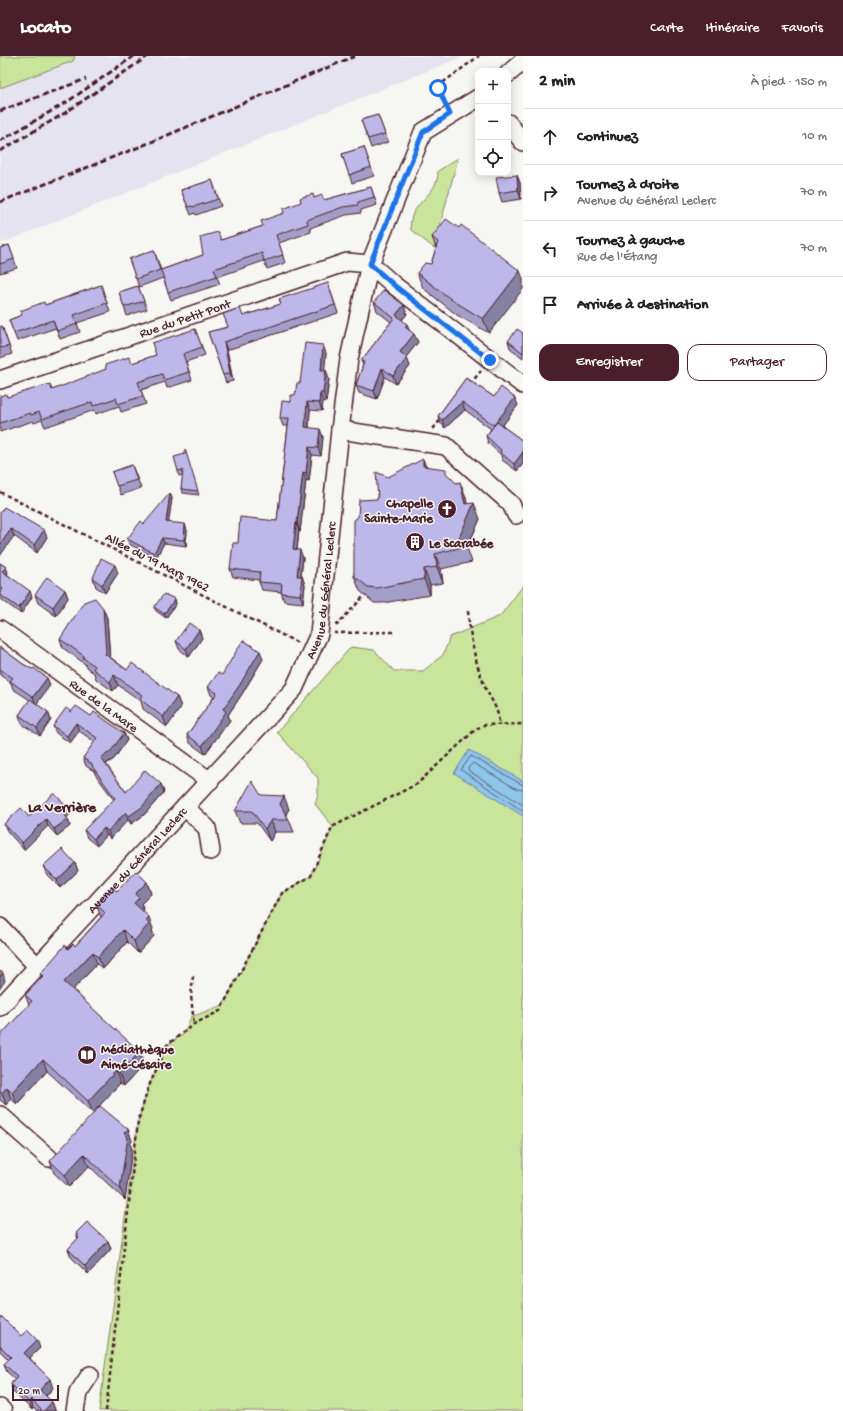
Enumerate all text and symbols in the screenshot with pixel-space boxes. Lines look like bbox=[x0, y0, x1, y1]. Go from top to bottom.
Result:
text: Locato bbox=[20, 17, 71, 40]
text: Carte bbox=[650, 20, 684, 37]
text: Itinéraire bbox=[706, 20, 759, 37]
text: Favoris bbox=[781, 20, 823, 37]
map controls bbox=[475, 68, 511, 176]
button: + bbox=[475, 68, 511, 104]
text: 2 min bbox=[539, 72, 575, 92]
text: À pied · 150 m bbox=[751, 75, 827, 90]
route start bbox=[429, 79, 447, 97]
button: − bbox=[475, 104, 511, 140]
icon: ahead bbox=[539, 126, 561, 148]
text: Continuez bbox=[577, 128, 638, 146]
text: 10 m bbox=[802, 129, 827, 144]
button: locate bbox=[475, 140, 511, 176]
text: Tournez à droite bbox=[577, 176, 679, 194]
icon: right bbox=[539, 182, 561, 204]
text: 70 m bbox=[801, 185, 827, 200]
text: Avenue du Général Leclerc bbox=[577, 194, 716, 209]
text: Tournez à gauche bbox=[577, 232, 685, 250]
icon: left bbox=[539, 238, 561, 260]
text: 70 m bbox=[801, 241, 827, 256]
text: Rue de l'Étang bbox=[577, 250, 657, 265]
icon: arrive bbox=[539, 294, 561, 316]
text: Arrivée à destination bbox=[577, 296, 708, 314]
street label: Rue du Petit Pont bbox=[138, 297, 235, 342]
button: Enregistrer bbox=[539, 344, 679, 381]
button: Partager bbox=[687, 344, 827, 381]
route end bbox=[481, 351, 499, 369]
place label: Chapelle Sainte-Marie bbox=[364, 497, 434, 527]
church icon: Chapelle Sainte-Marie bbox=[436, 498, 458, 520]
street label: Avenue du Général Leclerc bbox=[304, 520, 341, 662]
street label: Allée du 19 Mars 1962 bbox=[102, 530, 212, 596]
building icon: Le Scarabée bbox=[404, 531, 426, 553]
place label: Le Scarabée bbox=[429, 537, 495, 552]
street label: Rue de la Mare bbox=[66, 677, 140, 737]
district label: La Verrière bbox=[28, 799, 97, 817]
street label: Avenue du Général Leclerc bbox=[86, 804, 191, 917]
place label: Médiathèque Aimé-Césaire bbox=[100, 1043, 175, 1073]
library icon: Médiathèque Aimé-Césaire bbox=[76, 1044, 98, 1066]
scale bar bbox=[12, 1383, 59, 1402]
text: 20 m bbox=[18, 1386, 40, 1398]

